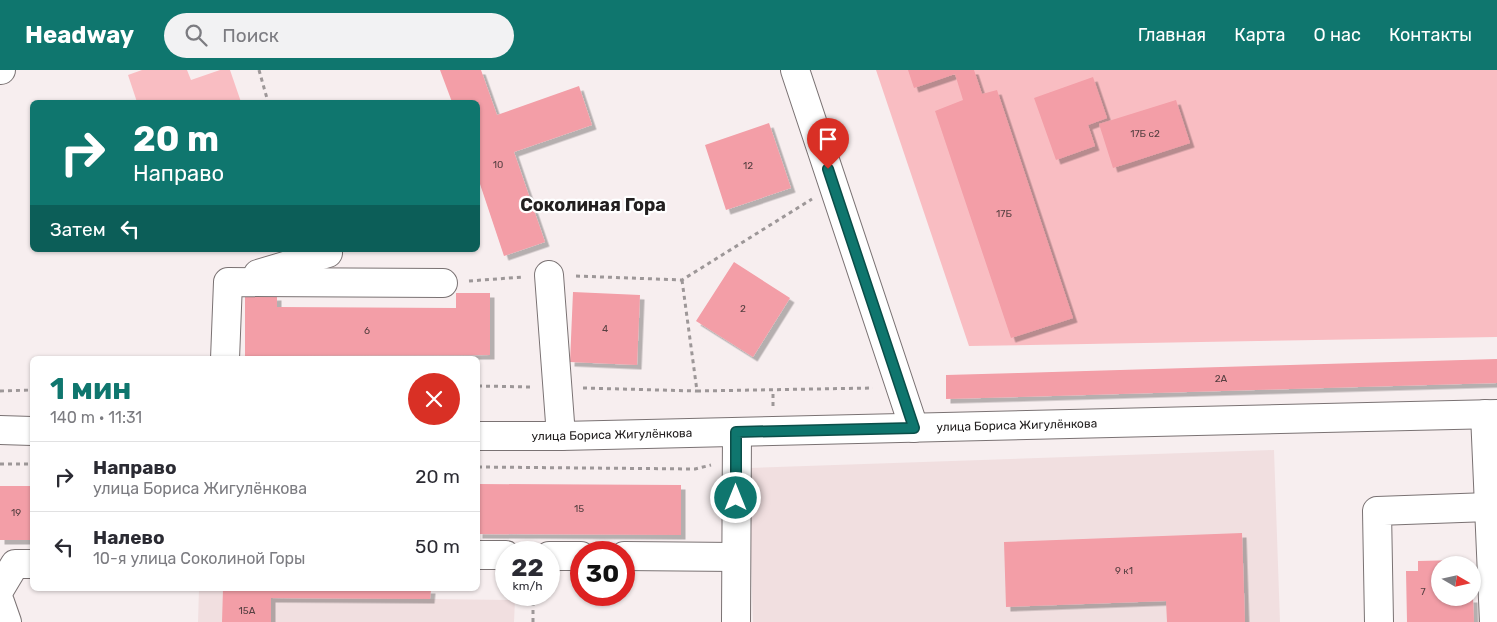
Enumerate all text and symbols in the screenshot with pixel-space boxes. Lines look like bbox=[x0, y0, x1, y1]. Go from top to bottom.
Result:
search box bbox=[164, 13, 514, 58]
text: Headway bbox=[25, 21, 134, 49]
icon: search bbox=[182, 21, 210, 49]
text: Поиск bbox=[222, 24, 279, 47]
text: Главная bbox=[1138, 24, 1206, 46]
text: Карта bbox=[1234, 24, 1286, 46]
text: О нас bbox=[1314, 24, 1361, 46]
text: Контакты bbox=[1389, 24, 1472, 46]
text: 20 m bbox=[133, 118, 219, 160]
pin bbox=[807, 118, 849, 169]
icon: right bbox=[50, 120, 115, 185]
icon: arrive bbox=[814, 125, 842, 153]
house number: 17Б с2 bbox=[1130, 128, 1160, 140]
house number: 10 bbox=[493, 159, 503, 171]
text: Направо bbox=[133, 160, 224, 187]
house number: 12 bbox=[743, 160, 753, 172]
district label: Соколиная Гора bbox=[520, 194, 666, 216]
house number: 17Б bbox=[996, 208, 1013, 220]
icon: left bbox=[116, 215, 144, 243]
text: Затем bbox=[50, 218, 106, 241]
house number: 2 bbox=[740, 303, 746, 315]
house number: 4 bbox=[602, 323, 608, 335]
house number: 6 bbox=[364, 325, 370, 337]
text: 1 мин bbox=[50, 371, 131, 407]
button: close bbox=[408, 373, 460, 425]
house number: 2А bbox=[1215, 373, 1228, 385]
text: 140 m · 11:31 bbox=[50, 408, 142, 427]
street label: улица Бориса Жигулёнкова bbox=[936, 416, 1097, 434]
street label: улица Бориса Жигулёнкова bbox=[532, 426, 693, 443]
text: Направо bbox=[93, 456, 177, 479]
icon: right bbox=[50, 463, 78, 491]
text: 20 m bbox=[415, 465, 460, 488]
position arrow bbox=[709, 471, 761, 523]
text: улица Бориса Жигулёнкова bbox=[93, 479, 307, 498]
house number: 15 bbox=[574, 503, 584, 515]
house number: 19 bbox=[11, 507, 21, 519]
text: Налево bbox=[93, 526, 165, 549]
icon: left bbox=[50, 533, 78, 561]
text: 50 m bbox=[415, 535, 460, 558]
speed limit sign: 30 bbox=[570, 541, 635, 606]
text: 10-я улица Соколиной Горы bbox=[93, 549, 305, 568]
text: 22 bbox=[511, 553, 544, 582]
north arrow bbox=[1431, 556, 1481, 606]
map controls bbox=[1431, 556, 1481, 606]
house number: 9 к1 bbox=[1115, 565, 1133, 577]
text: km/h bbox=[513, 579, 542, 593]
house number: 7 bbox=[1420, 586, 1426, 598]
house number: 15А bbox=[239, 605, 256, 617]

